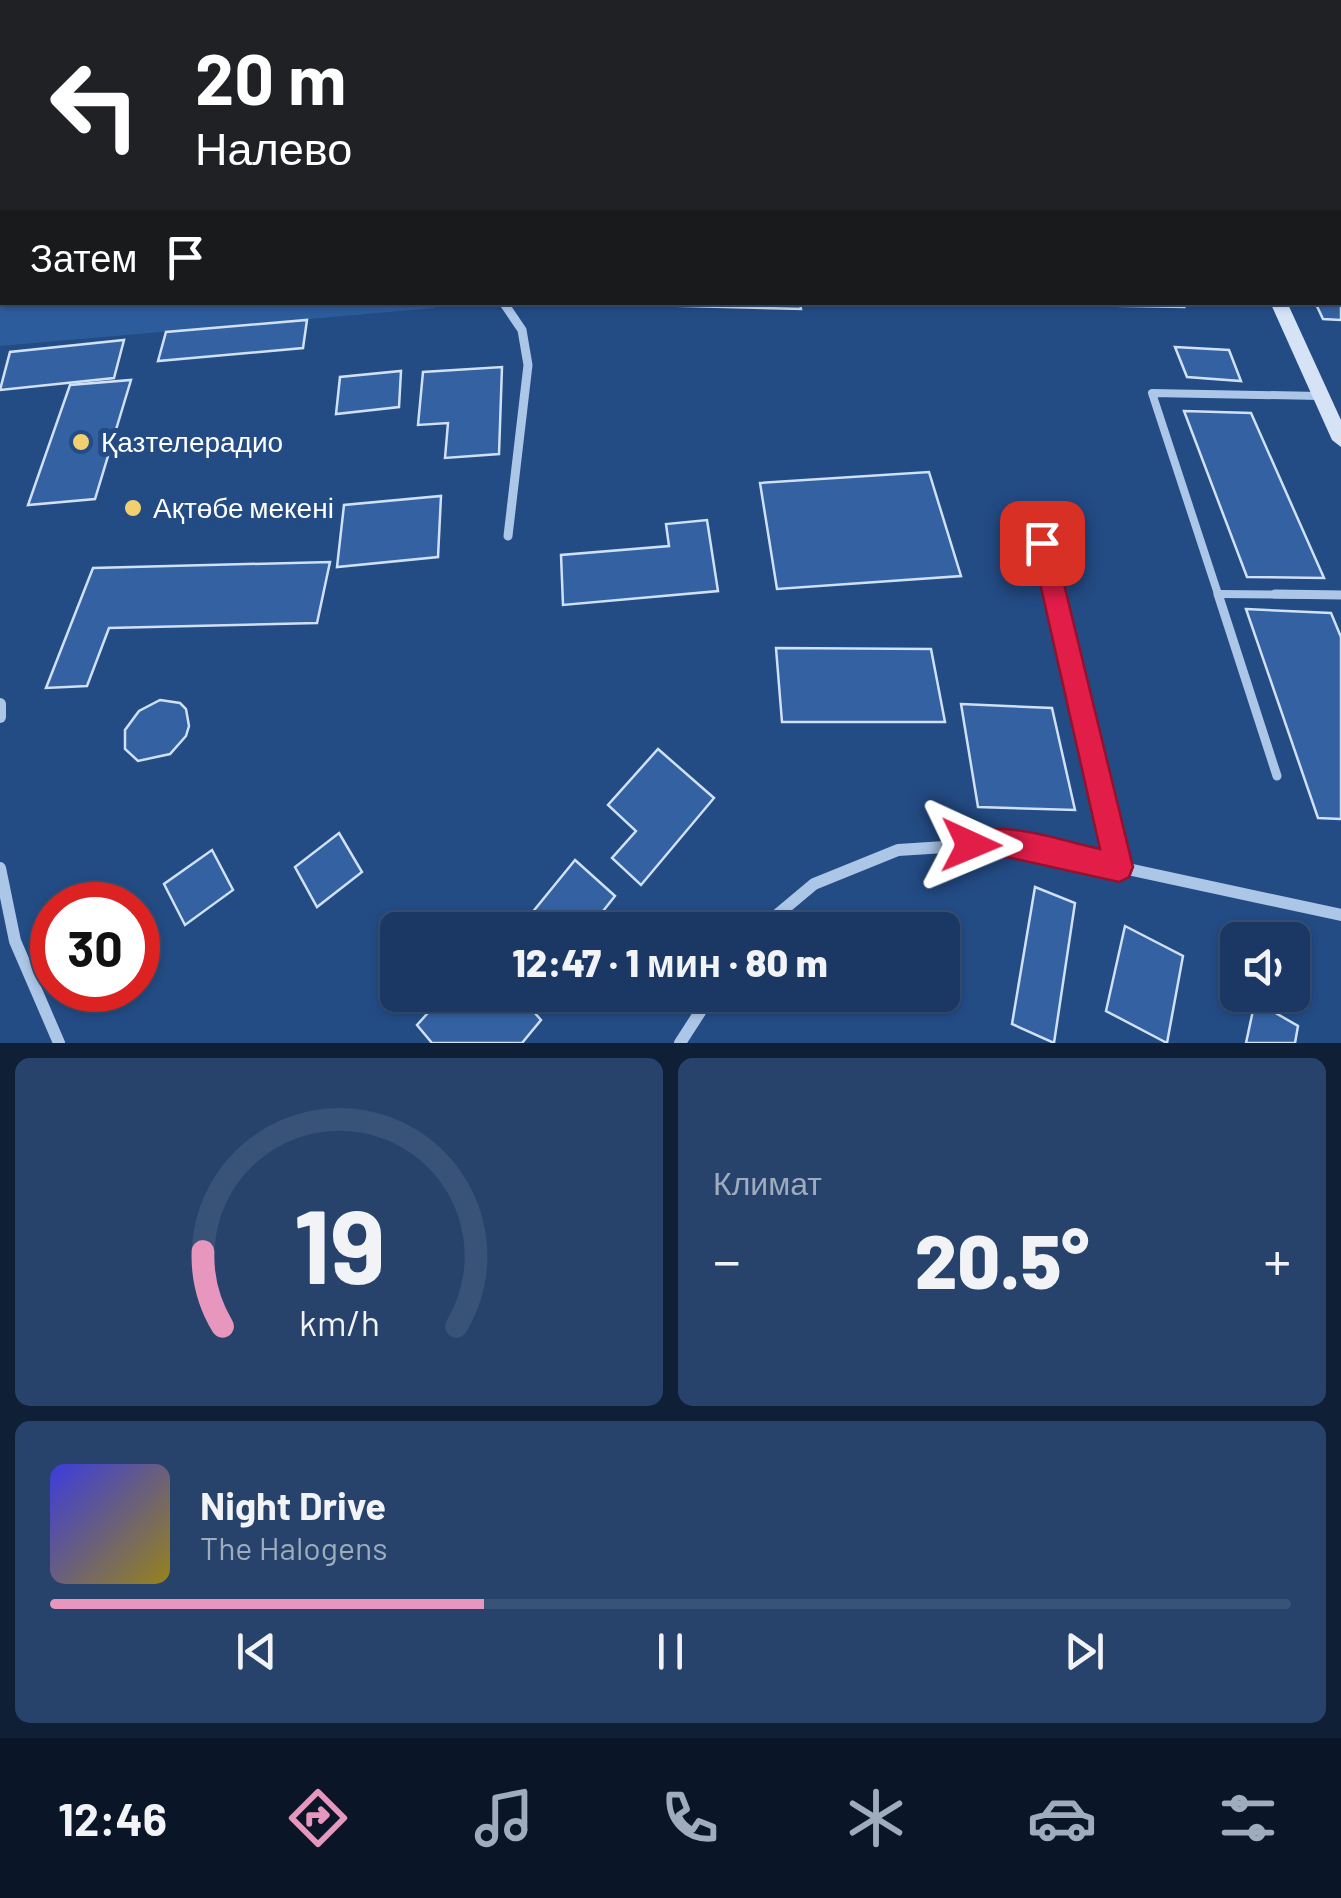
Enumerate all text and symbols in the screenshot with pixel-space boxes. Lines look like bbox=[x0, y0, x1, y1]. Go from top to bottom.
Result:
text: 20 m bbox=[195, 35, 347, 119]
icon: left bbox=[30, 40, 160, 170]
text: Налево bbox=[195, 120, 352, 174]
icon: arrive bbox=[158, 230, 213, 285]
text: Затем bbox=[30, 234, 138, 280]
place label: Қазтелерадио bbox=[101, 424, 283, 458]
marker: Қазтелерадио bbox=[70, 431, 92, 453]
place label: Ақтөбе мекені bbox=[153, 490, 334, 524]
marker: Ақтөбе мекені bbox=[122, 497, 144, 519]
pin bbox=[1000, 501, 1085, 586]
icon: arrive bbox=[1015, 516, 1070, 571]
position arrow bbox=[919, 793, 1023, 897]
speed limit sign: 30 bbox=[30, 882, 160, 1012]
map controls bbox=[1220, 922, 1310, 1012]
button: sound bbox=[1220, 922, 1310, 1012]
text: 12:47 · 1 мин · 80 m bbox=[512, 939, 828, 985]
text: Климат bbox=[713, 1163, 822, 1201]
text: 19 bbox=[293, 1180, 385, 1305]
text: 20.5° bbox=[915, 1214, 1089, 1304]
text: − bbox=[713, 1226, 741, 1292]
text: + bbox=[1263, 1226, 1291, 1292]
text: km/h bbox=[299, 1300, 379, 1343]
text: Night Drive bbox=[200, 1482, 386, 1528]
text: The Halogens bbox=[200, 1528, 388, 1566]
icon: previous bbox=[229, 1624, 284, 1679]
icon: pause bbox=[643, 1624, 698, 1679]
icon: next bbox=[1057, 1624, 1112, 1679]
icon: directions bbox=[283, 1783, 353, 1853]
icon: music bbox=[469, 1783, 539, 1853]
icon: phone bbox=[655, 1783, 725, 1853]
icon: climate bbox=[841, 1783, 911, 1853]
icon: car bbox=[1027, 1783, 1097, 1853]
icon: filters bbox=[1213, 1783, 1283, 1853]
text: 12:46 bbox=[58, 1791, 167, 1845]

